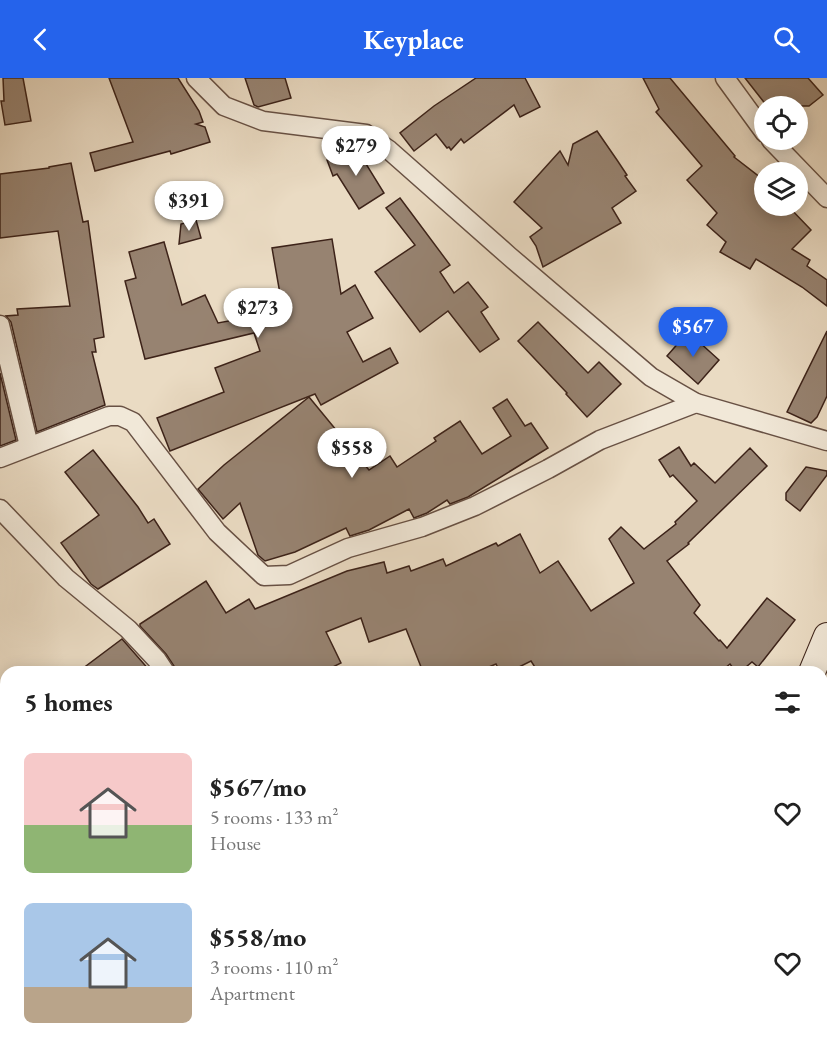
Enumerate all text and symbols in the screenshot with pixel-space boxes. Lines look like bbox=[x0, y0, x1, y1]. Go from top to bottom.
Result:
text: Keyplace bbox=[363, 22, 464, 57]
icon: back bbox=[24, 23, 57, 56]
icon: search bbox=[770, 23, 803, 56]
map controls bbox=[754, 96, 808, 216]
button: locate bbox=[754, 96, 808, 150]
pin: $279 bbox=[320, 126, 392, 177]
text: $279 bbox=[336, 132, 376, 158]
button: layers bbox=[754, 162, 808, 216]
pin: $391 bbox=[153, 181, 225, 232]
text: $391 bbox=[169, 187, 209, 213]
pin: $273 bbox=[222, 288, 294, 339]
text: $273 bbox=[238, 294, 278, 320]
pin: $567 bbox=[657, 307, 729, 358]
text: $567 bbox=[673, 313, 713, 339]
pin: $558 bbox=[316, 428, 388, 479]
text: $558 bbox=[332, 434, 372, 460]
text: 5 homes bbox=[24, 685, 113, 719]
icon: filters bbox=[771, 686, 804, 719]
text: $567/mo bbox=[210, 770, 306, 804]
icon: home bbox=[72, 777, 144, 849]
icon: heart bbox=[771, 797, 804, 830]
text: 5 rooms · 133 m² bbox=[210, 804, 338, 830]
text: House bbox=[210, 830, 261, 856]
text: $558/mo bbox=[210, 920, 306, 954]
icon: home bbox=[72, 927, 144, 999]
icon: heart bbox=[771, 947, 804, 980]
text: 3 rooms · 110 m² bbox=[210, 954, 338, 980]
text: Apartment bbox=[210, 980, 295, 1006]

